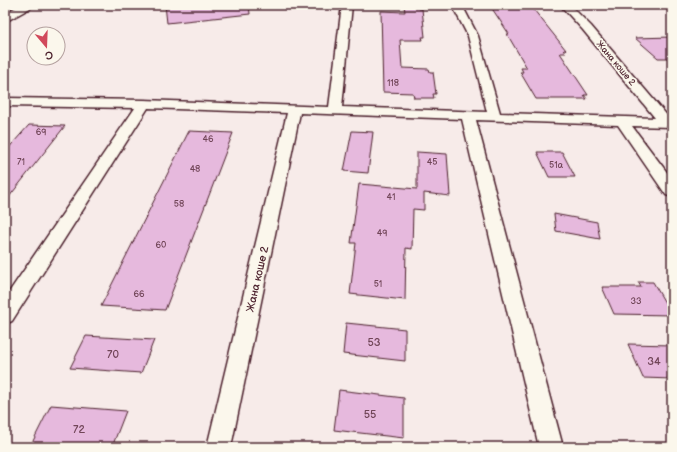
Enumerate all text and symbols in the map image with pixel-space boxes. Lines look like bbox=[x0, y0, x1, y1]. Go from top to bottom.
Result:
north arrow bbox=[26, 26, 66, 66]
street label: Жана коше 2 bbox=[594, 39, 638, 88]
text: С bbox=[43, 48, 55, 62]
house number: 118 bbox=[387, 78, 399, 89]
house number: 69 bbox=[36, 127, 46, 138]
house number: 46 bbox=[203, 134, 214, 145]
house number: 71 bbox=[17, 157, 25, 168]
house number: 45 bbox=[427, 157, 437, 168]
house number: 51а bbox=[549, 160, 564, 171]
house number: 48 bbox=[190, 164, 200, 175]
house number: 41 bbox=[387, 192, 395, 203]
house number: 58 bbox=[174, 199, 184, 210]
house number: 49 bbox=[377, 228, 387, 239]
house number: 60 bbox=[156, 240, 166, 251]
street label: Жана коше 2 bbox=[244, 244, 272, 313]
house number: 51 bbox=[374, 279, 382, 290]
house number: 66 bbox=[134, 289, 145, 300]
house number: 33 bbox=[630, 296, 642, 307]
house number: 53 bbox=[367, 336, 381, 349]
house number: 70 bbox=[107, 348, 119, 361]
house number: 34 bbox=[647, 355, 661, 368]
house number: 55 bbox=[364, 408, 376, 421]
house number: 72 bbox=[73, 423, 85, 436]

